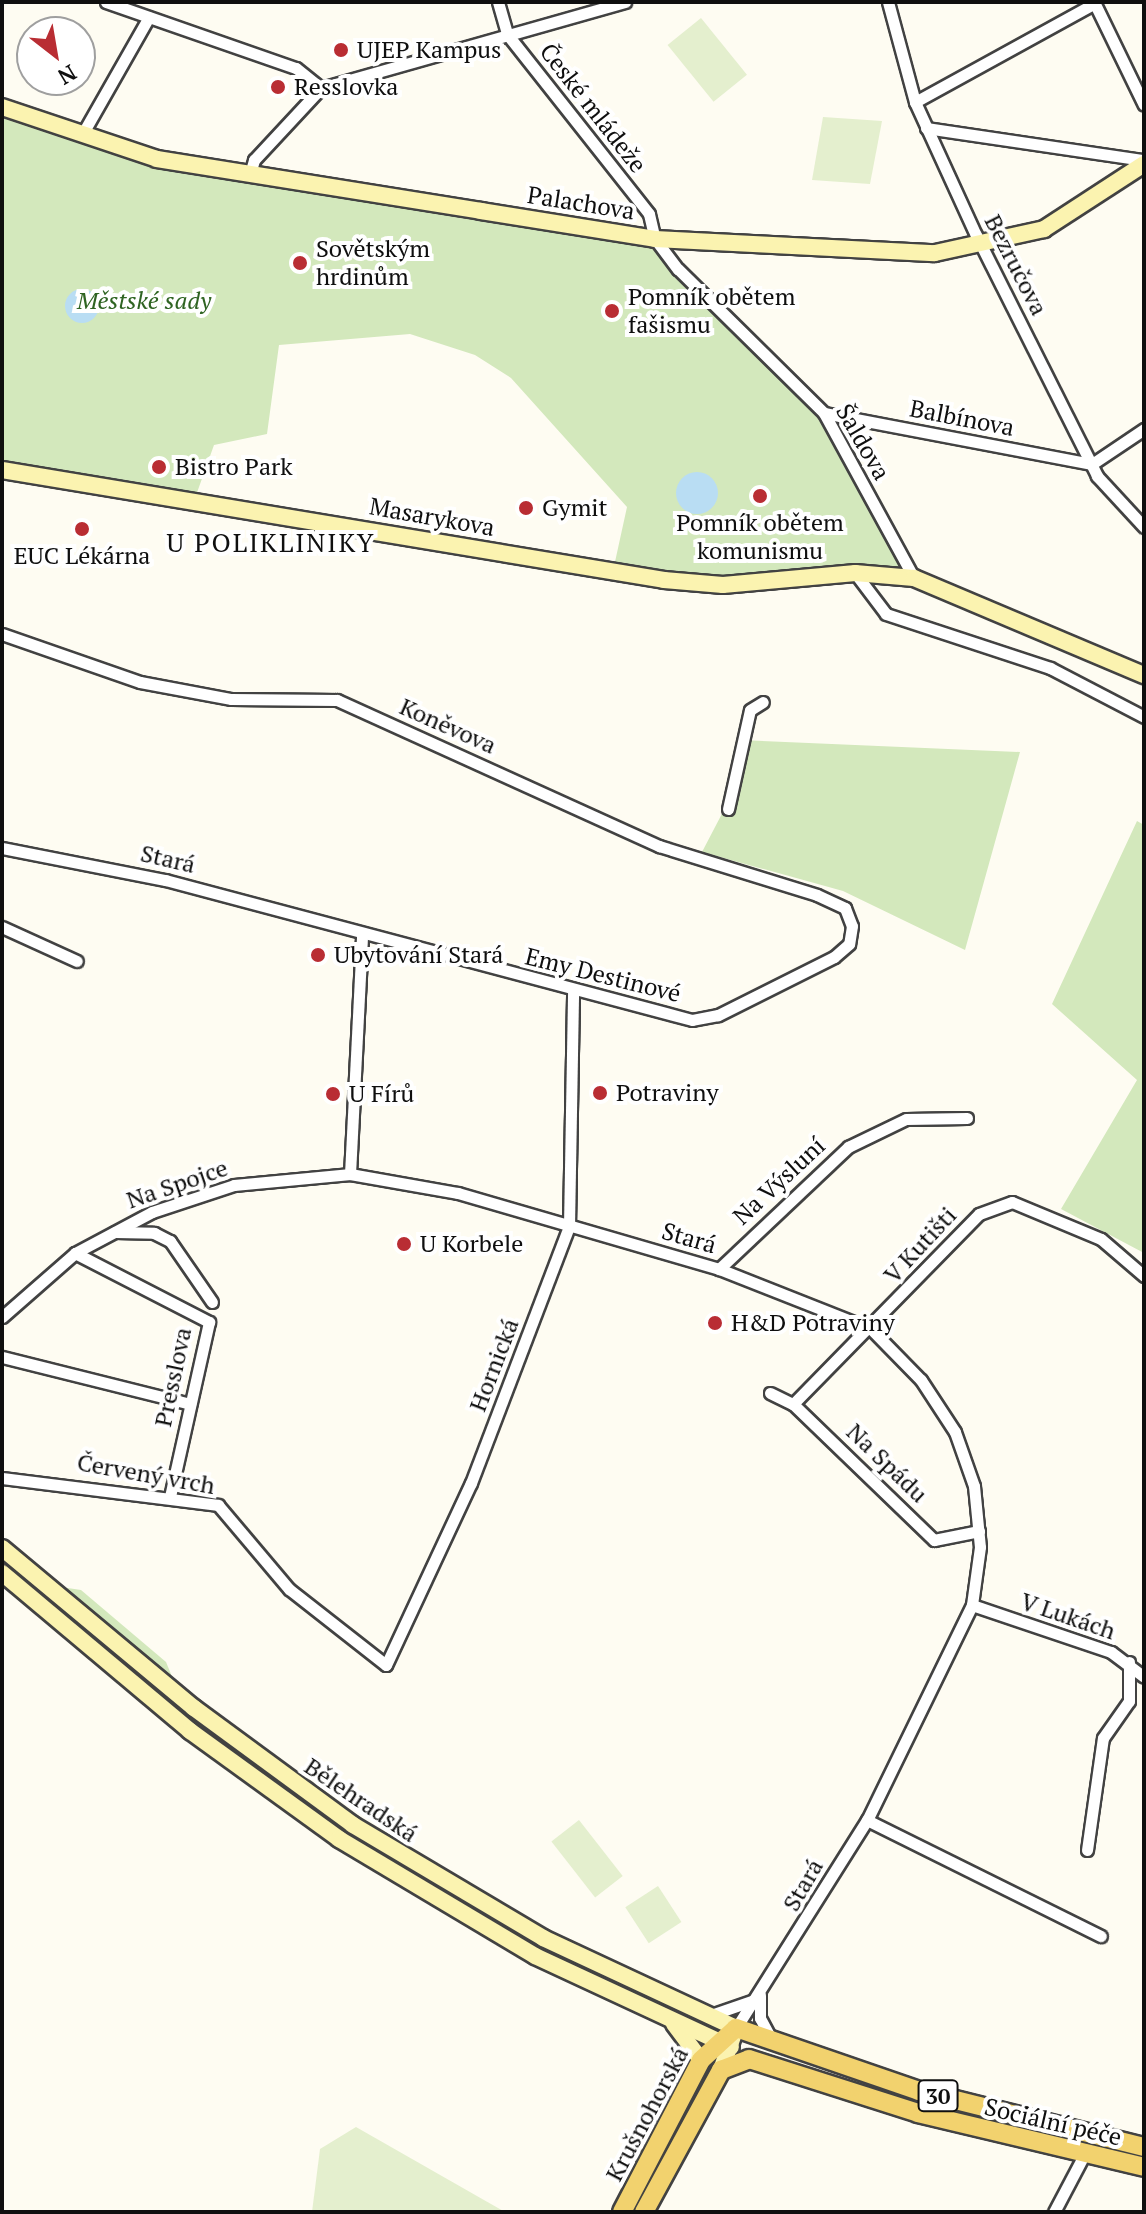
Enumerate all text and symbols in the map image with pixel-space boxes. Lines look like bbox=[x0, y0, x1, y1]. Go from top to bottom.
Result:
north arrow bbox=[16, 16, 96, 96]
place label: UJEP Kampus bbox=[357, 36, 502, 64]
street label: České mládeže bbox=[534, 38, 652, 178]
marker: UJEP Kampus bbox=[332, 41, 350, 59]
text: N bbox=[53, 59, 82, 92]
place label: Resslovka bbox=[294, 73, 398, 101]
marker: Resslovka bbox=[269, 78, 287, 96]
street label: Palachova bbox=[525, 180, 637, 226]
street label: Bezručova bbox=[978, 210, 1054, 320]
place label: Sovětským hrdinům bbox=[316, 235, 430, 291]
marker: Sovětským hrdinům bbox=[291, 254, 309, 272]
place label: Pomník obětem fašismu bbox=[628, 283, 795, 339]
park label: Městské sady bbox=[77, 287, 211, 315]
marker: Pomník obětem fašismu bbox=[603, 302, 621, 320]
street label: Balbínova bbox=[907, 394, 1017, 442]
street label: Šaldova bbox=[830, 399, 896, 485]
place label: Bistro Park bbox=[175, 453, 293, 481]
marker: Bistro Park bbox=[150, 458, 168, 476]
marker: Pomník obětem komunismu bbox=[751, 487, 769, 505]
street label: Masarykova bbox=[367, 492, 497, 542]
place label: Gymit bbox=[542, 494, 607, 522]
marker: Gymit bbox=[517, 499, 535, 517]
place label: Pomník obětem komunismu bbox=[676, 509, 844, 565]
marker: EUC Lékárna bbox=[73, 520, 91, 538]
district label: U POLIKLINIKY bbox=[167, 527, 375, 559]
place label: EUC Lékárna bbox=[14, 542, 150, 570]
street label: Koněvova bbox=[395, 692, 501, 760]
street label: Stará bbox=[138, 839, 198, 879]
place label: Ubytování Stará bbox=[334, 941, 503, 969]
street label: Emy Destinové bbox=[522, 942, 684, 1008]
marker: Ubytování Stará bbox=[309, 946, 327, 964]
place label: Potraviny bbox=[616, 1079, 719, 1107]
place label: U Fírů bbox=[349, 1080, 414, 1108]
marker: Potraviny bbox=[591, 1084, 609, 1102]
marker: U Fírů bbox=[324, 1085, 342, 1103]
street label: Na Výsluní bbox=[727, 1131, 831, 1231]
street label: Na Spojce bbox=[123, 1153, 231, 1215]
street label: V Kutišti bbox=[877, 1201, 963, 1289]
street label: Stará bbox=[658, 1217, 720, 1259]
place label: U Korbele bbox=[420, 1230, 523, 1258]
marker: U Korbele bbox=[395, 1235, 413, 1253]
place label: H&D Potraviny bbox=[731, 1309, 895, 1337]
marker: H&D Potraviny bbox=[706, 1314, 724, 1332]
street label: Hornická bbox=[463, 1315, 525, 1415]
street label: Presslova bbox=[148, 1325, 198, 1429]
street label: Na Spádu bbox=[841, 1417, 933, 1509]
street label: Červený vrch bbox=[75, 1448, 217, 1500]
street label: V Lukách bbox=[1017, 1586, 1119, 1646]
street label: Bělehradská bbox=[299, 1752, 423, 1848]
street label: Stará bbox=[777, 1854, 829, 1916]
street label: Krušnohorská bbox=[600, 2042, 694, 2186]
road number: 30 bbox=[916, 2078, 960, 2114]
street label: Sociální péče bbox=[982, 2092, 1124, 2152]

